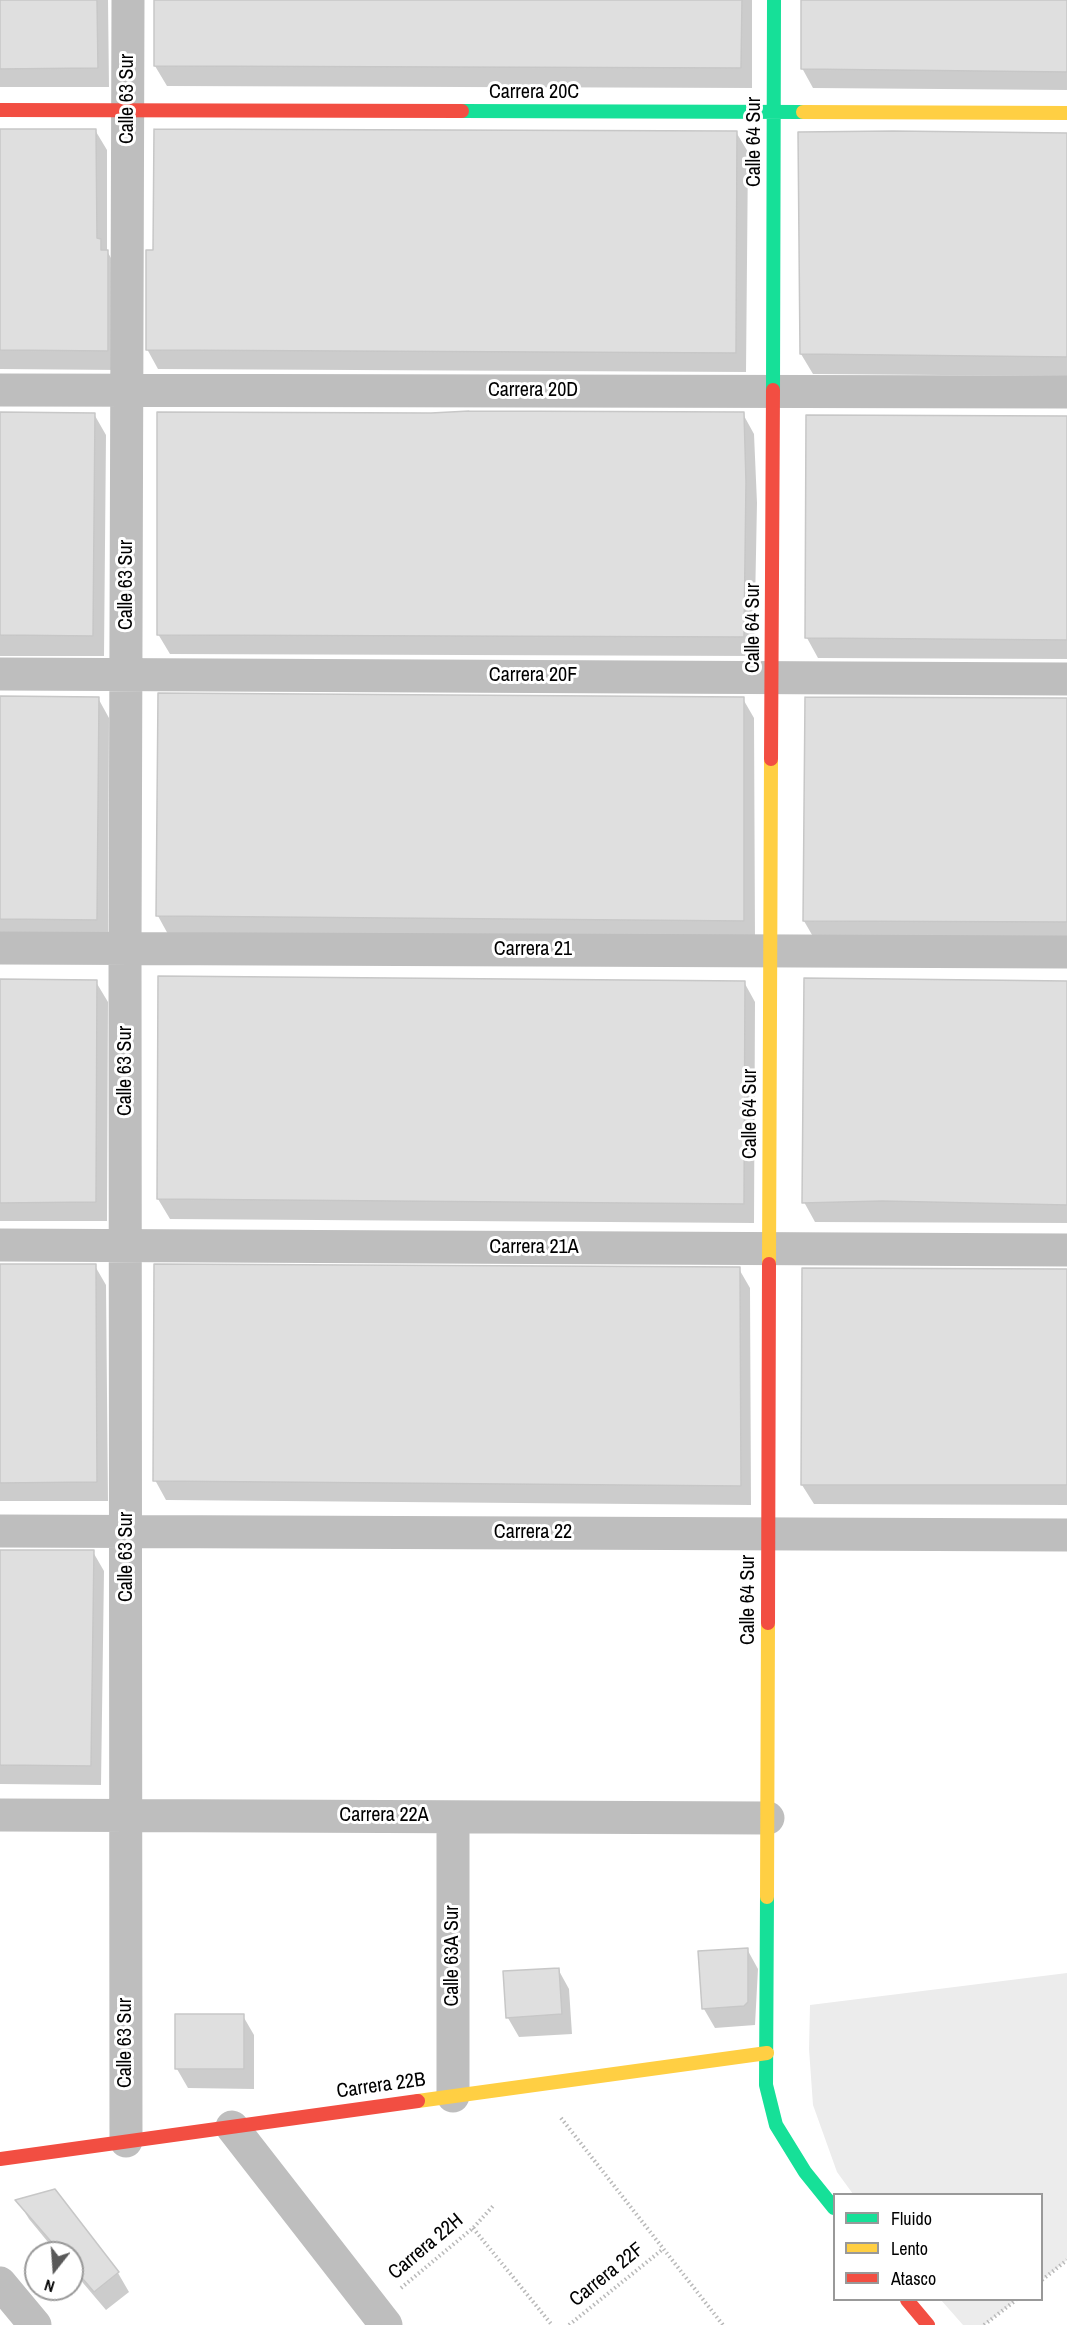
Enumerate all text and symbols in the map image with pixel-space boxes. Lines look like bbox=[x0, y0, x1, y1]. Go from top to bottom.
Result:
street label: Calle 63 Sur bbox=[116, 54, 140, 144]
street label: Carrera 20C bbox=[489, 81, 579, 105]
street label: Calle 64 Sur bbox=[743, 97, 767, 187]
street label: Carrera 20D bbox=[488, 379, 578, 403]
street label: Calle 63 Sur bbox=[115, 540, 139, 630]
street label: Calle 64 Sur bbox=[742, 583, 766, 673]
street label: Carrera 20F bbox=[489, 664, 577, 688]
street label: Carrera 21 bbox=[494, 938, 572, 962]
street label: Calle 63 Sur bbox=[114, 1026, 138, 1116]
street label: Calle 64 Sur bbox=[739, 1069, 763, 1159]
street label: Carrera 21A bbox=[489, 1236, 579, 1260]
street label: Calle 63 Sur bbox=[115, 1512, 139, 1602]
street label: Carrera 22 bbox=[494, 1521, 572, 1545]
street label: Calle 64 Sur bbox=[737, 1555, 761, 1645]
street label: Carrera 22A bbox=[339, 1804, 429, 1828]
street label: Calle 63A Sur bbox=[441, 1905, 465, 2007]
street label: Calle 63 Sur bbox=[114, 1998, 138, 2088]
street label: Carrera 22B bbox=[335, 2068, 427, 2104]
legend bbox=[833, 2193, 1043, 2301]
text: Fluido bbox=[891, 2206, 932, 2231]
street label: Carrera 22H bbox=[384, 2209, 468, 2285]
text: Lento bbox=[891, 2236, 928, 2261]
street label: Carrera 22F bbox=[565, 2238, 649, 2312]
north arrow bbox=[24, 2241, 84, 2301]
text: Atasco bbox=[891, 2266, 936, 2291]
text: N bbox=[42, 2274, 57, 2298]

